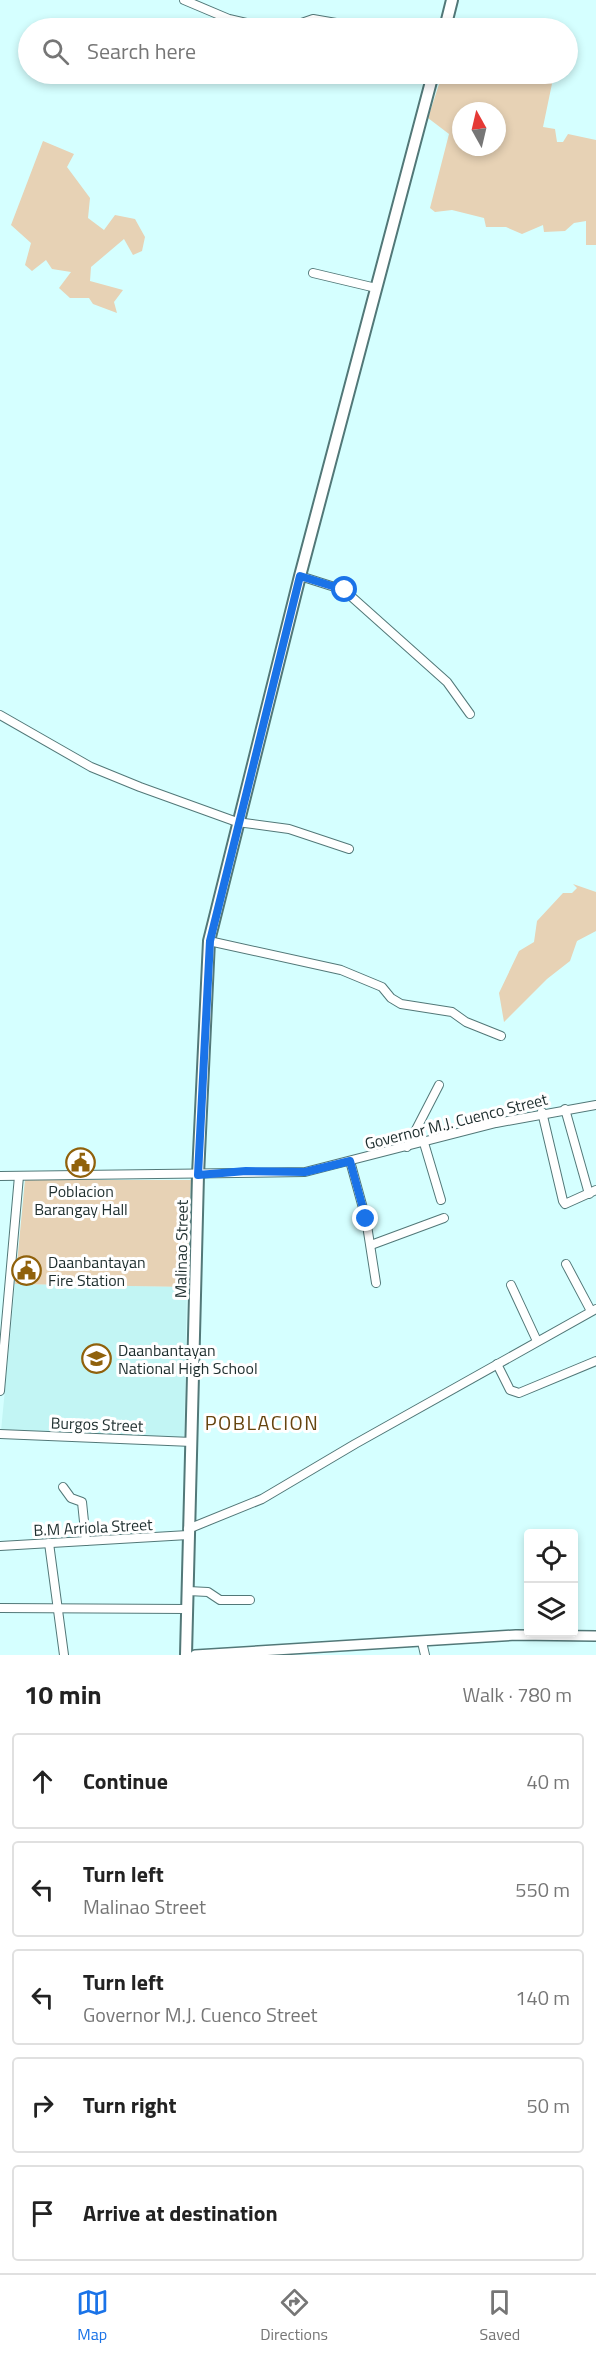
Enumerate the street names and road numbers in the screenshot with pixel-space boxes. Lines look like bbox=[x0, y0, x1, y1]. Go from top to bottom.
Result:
street label: Governor M.J. Cuenco Street bbox=[362, 1087, 550, 1155]
street label: Malinao Street bbox=[168, 1199, 194, 1298]
street label: Burgos Street bbox=[50, 1410, 144, 1438]
street label: B.M Arriola Street bbox=[33, 1512, 154, 1542]

